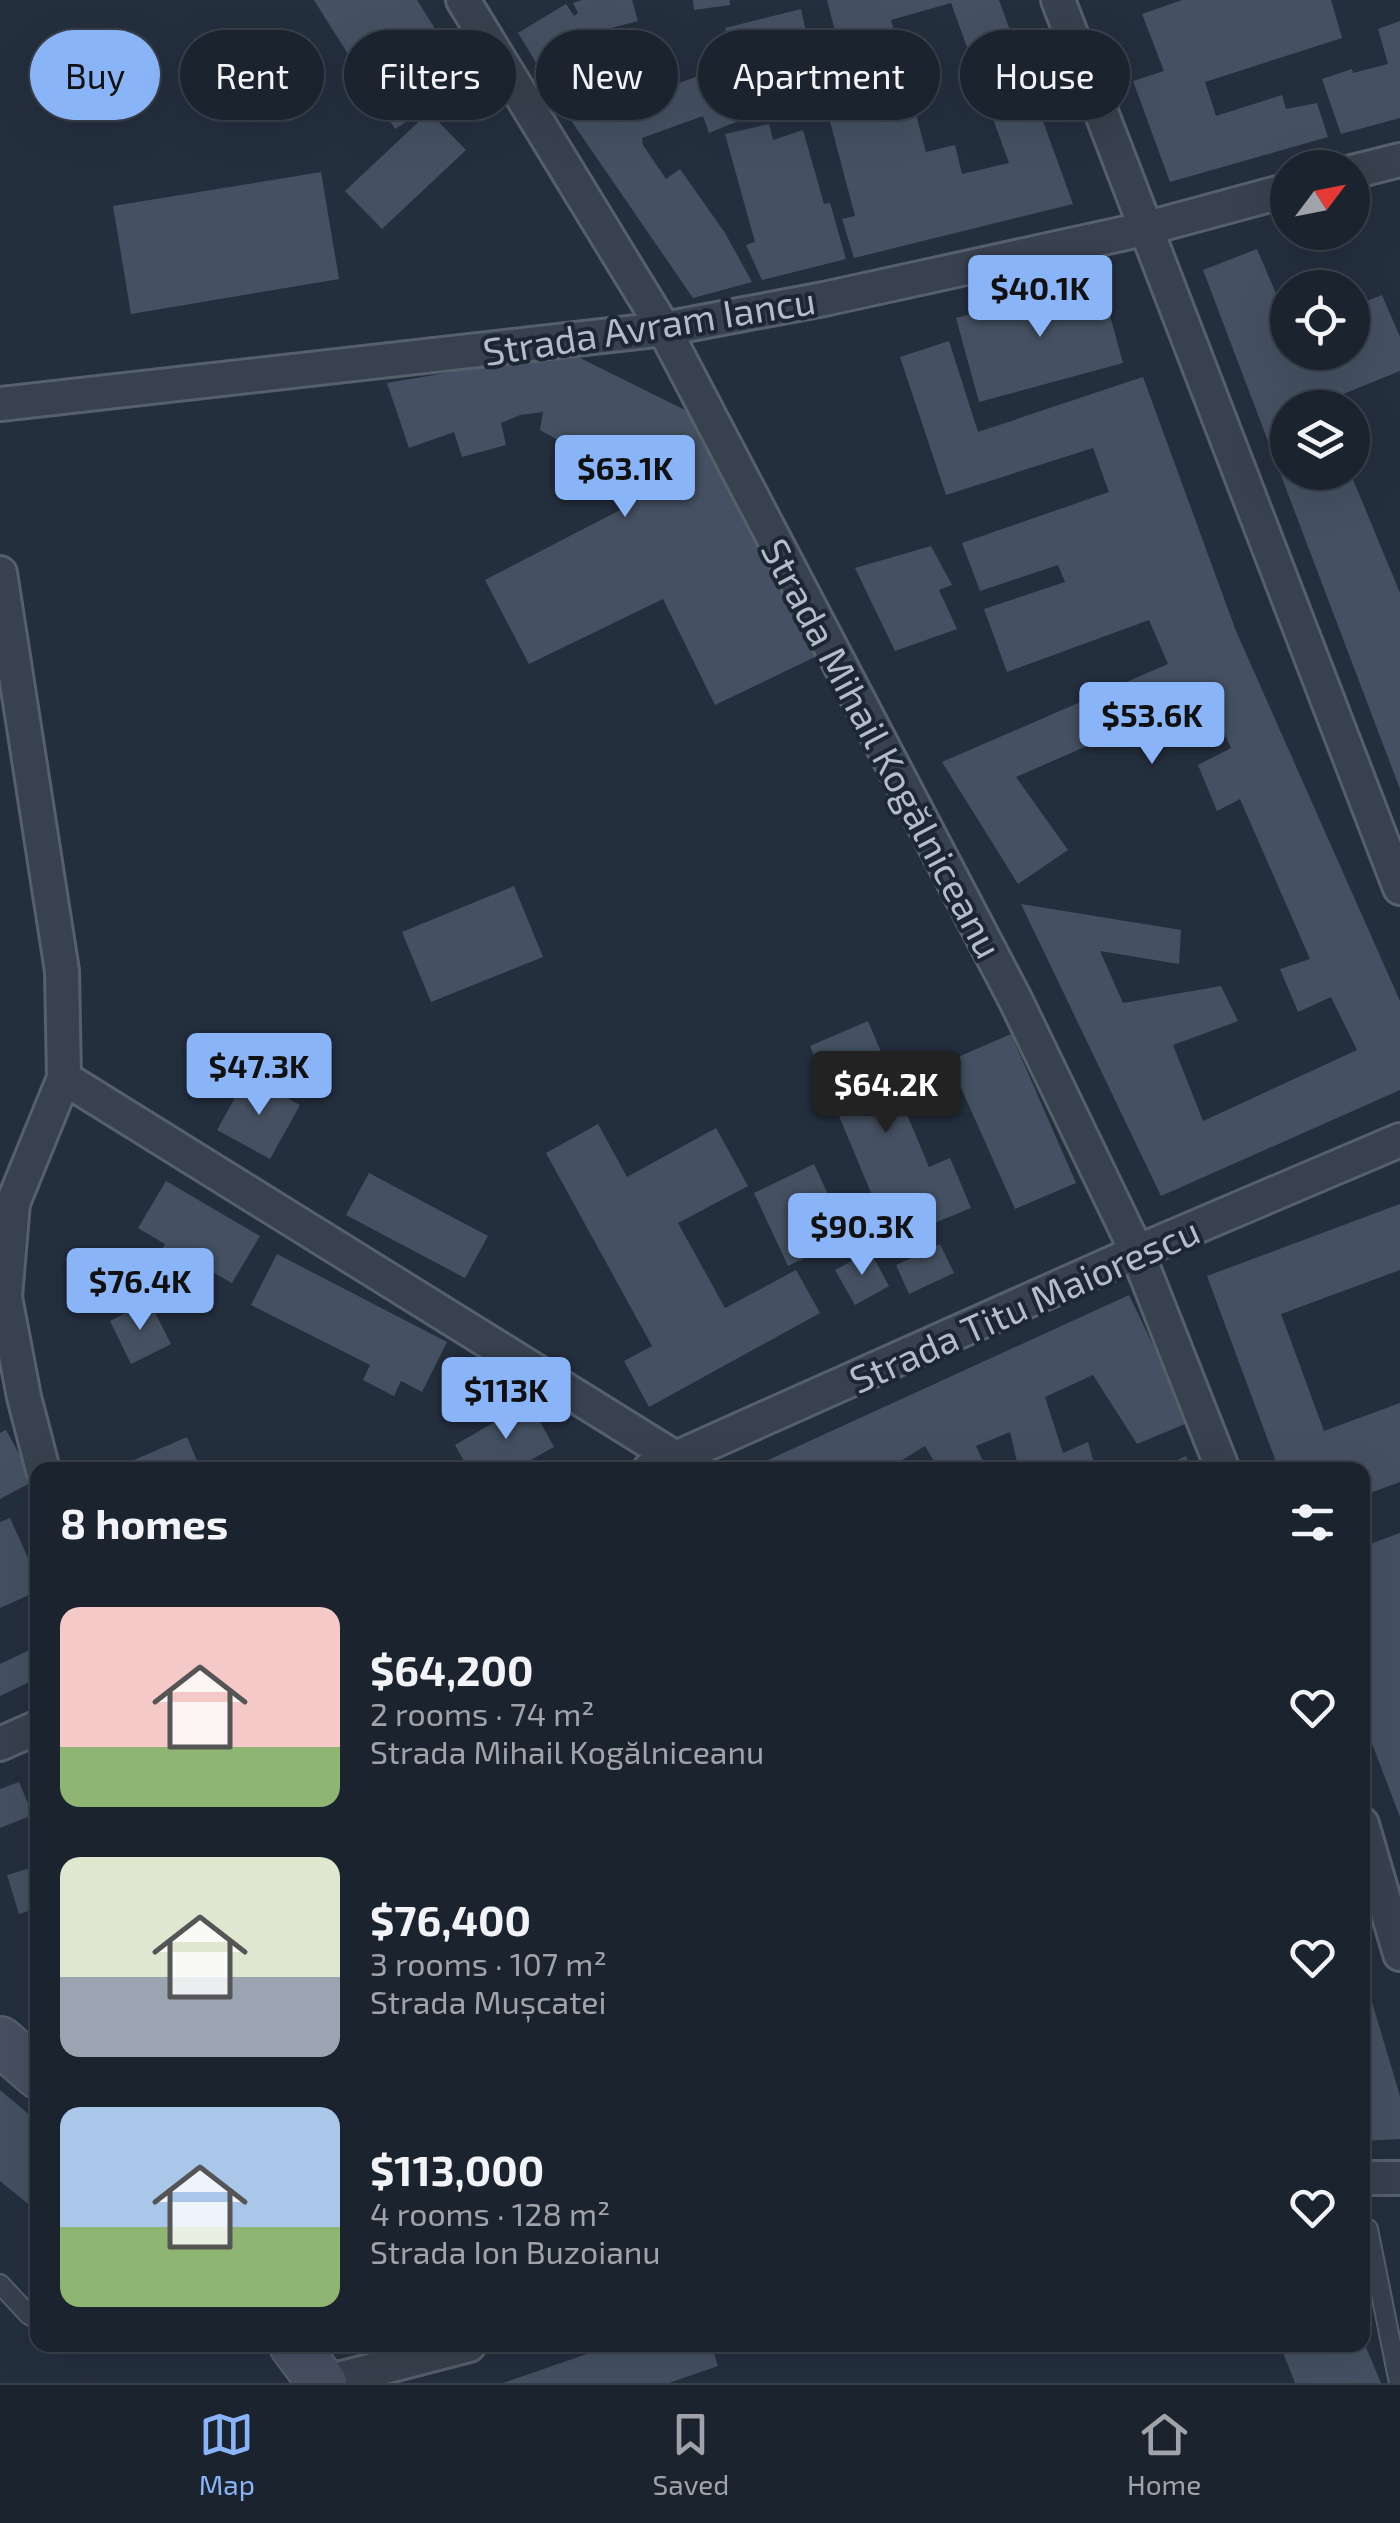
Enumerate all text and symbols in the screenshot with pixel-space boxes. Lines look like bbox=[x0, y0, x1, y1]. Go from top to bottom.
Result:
chip: Buy bbox=[30, 30, 160, 120]
chip: Rent bbox=[180, 30, 324, 120]
chip: Filters bbox=[344, 30, 516, 120]
chip: New bbox=[536, 30, 678, 120]
chip: Apartment bbox=[698, 30, 940, 120]
chip: House bbox=[960, 30, 1130, 120]
north arrow bbox=[1270, 150, 1370, 250]
map controls bbox=[1270, 150, 1370, 490]
pin: $40.1K bbox=[959, 255, 1121, 340]
text: $40.1K bbox=[990, 268, 1090, 306]
button: locate bbox=[1270, 270, 1370, 370]
street label: Strada Avram Iancu bbox=[480, 276, 818, 374]
button: layers bbox=[1270, 390, 1370, 490]
pin: $63.1K bbox=[544, 435, 706, 520]
text: $63.1K bbox=[577, 448, 673, 486]
street label: Strada Mihail Kogălniceanu bbox=[753, 531, 1013, 965]
pin: $53.6K bbox=[1071, 682, 1233, 767]
text: $53.6K bbox=[1101, 695, 1203, 733]
pin: $47.3K bbox=[178, 1033, 340, 1118]
text: $47.3K bbox=[209, 1046, 309, 1084]
pin: $64.2K bbox=[805, 1051, 967, 1136]
text: $64.2K bbox=[834, 1064, 938, 1102]
pin: $90.3K bbox=[781, 1193, 943, 1278]
text: $90.3K bbox=[810, 1206, 914, 1244]
street label: Strada Titu Maiorescu bbox=[842, 1206, 1206, 1402]
pin: $76.4K bbox=[59, 1248, 221, 1333]
text: $76.4K bbox=[89, 1261, 191, 1299]
pin: $113K bbox=[436, 1357, 576, 1442]
text: $113K bbox=[464, 1370, 548, 1408]
icon: filters bbox=[1285, 1495, 1340, 1550]
text: 8 homes bbox=[60, 1497, 228, 1547]
text: $64,200 bbox=[370, 1644, 533, 1694]
icon: home bbox=[140, 1647, 260, 1767]
icon: heart bbox=[1285, 1680, 1340, 1735]
text: 2 rooms · 74 m² bbox=[370, 1694, 594, 1732]
text: Strada Mihail Kogălniceanu bbox=[370, 1732, 764, 1770]
text: $76,400 bbox=[370, 1894, 531, 1944]
icon: home bbox=[140, 1897, 260, 2017]
icon: heart bbox=[1285, 1930, 1340, 1985]
text: 3 rooms · 107 m² bbox=[370, 1944, 607, 1982]
text: Strada Mușcatei bbox=[370, 1982, 606, 2020]
text: $113,000 bbox=[370, 2144, 544, 2194]
icon: home bbox=[140, 2147, 260, 2267]
icon: heart bbox=[1285, 2180, 1340, 2235]
text: 4 rooms · 128 m² bbox=[370, 2194, 610, 2232]
text: Strada Ion Buzoianu bbox=[370, 2232, 661, 2270]
tab: Map bbox=[199, 2407, 255, 2501]
tab: Saved bbox=[653, 2407, 729, 2501]
tab: Home bbox=[1127, 2407, 1201, 2501]

